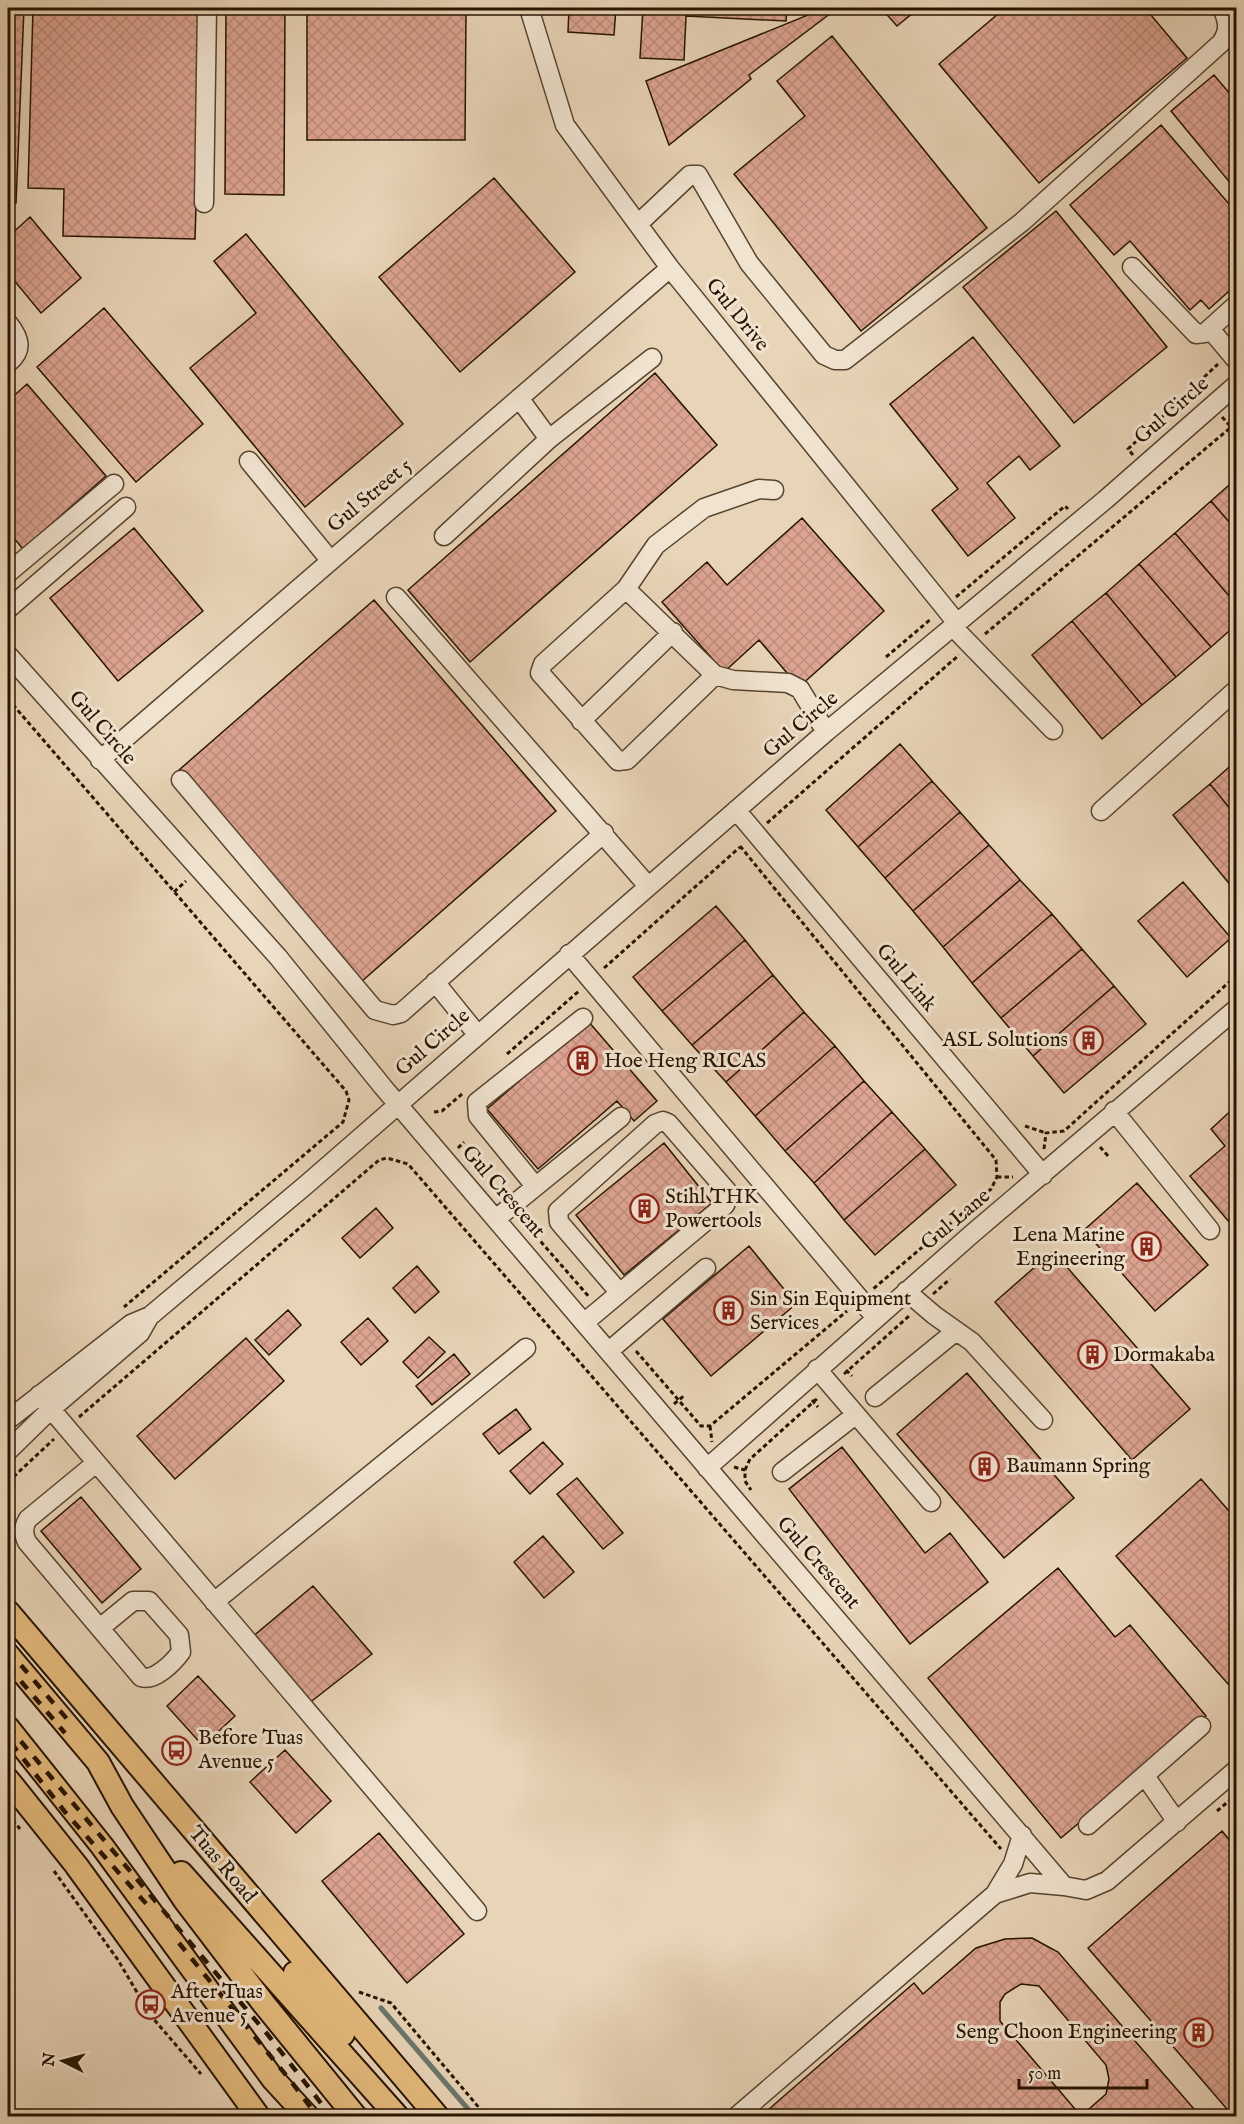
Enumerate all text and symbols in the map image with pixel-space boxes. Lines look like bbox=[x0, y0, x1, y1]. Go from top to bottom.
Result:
street label: Gul Drive bbox=[699, 273, 775, 358]
street label: Gul Circle bbox=[1129, 371, 1215, 451]
street label: Gul Street 5 bbox=[322, 453, 418, 539]
street label: Gul Circle bbox=[62, 685, 142, 771]
street label: Gul Circle bbox=[758, 685, 845, 764]
street label: Gul Link bbox=[870, 938, 943, 1018]
street label: Gul Circle bbox=[390, 1003, 476, 1083]
building icon: ASL Solutions bbox=[1073, 1024, 1105, 1056]
place label: ASL Solutions bbox=[941, 1027, 1068, 1054]
building icon: Hoe Heng RICAS bbox=[567, 1045, 599, 1077]
place label: Hoe Heng RICAS bbox=[604, 1048, 766, 1075]
street label: Gul Crescent bbox=[455, 1140, 551, 1244]
street label: Gul Lane bbox=[916, 1183, 997, 1257]
place label: Stihl THK Powertools bbox=[665, 1184, 762, 1235]
building icon: Stihl THK Powertools bbox=[628, 1193, 660, 1225]
place label: Lena Marine Engineering bbox=[1012, 1222, 1126, 1273]
building icon: Lena Marine Engineering bbox=[1130, 1231, 1162, 1263]
place label: Sin Sin Equipment Services bbox=[750, 1286, 911, 1337]
building icon: Sin Sin Equipment Services bbox=[713, 1295, 745, 1327]
building icon: Dormakaba bbox=[1076, 1339, 1108, 1371]
place label: Dormakaba bbox=[1113, 1342, 1216, 1369]
building icon: Baumann Spring bbox=[969, 1450, 1001, 1482]
place label: Baumann Spring bbox=[1006, 1453, 1151, 1480]
street label: Gul Crescent bbox=[770, 1511, 866, 1615]
place label: Before Tuas Avenue 5 bbox=[197, 1725, 303, 1776]
bus stop icon: Before Tuas Avenue 5 bbox=[161, 1734, 193, 1766]
street label: Tuas Road bbox=[182, 1821, 263, 1910]
place label: After Tuas Avenue 5 bbox=[170, 1979, 263, 2030]
bus stop icon: After Tuas Avenue 5 bbox=[134, 1988, 166, 2020]
building icon: Seng Choon Engineering bbox=[1182, 2016, 1214, 2048]
place label: Seng Choon Engineering bbox=[956, 2019, 1178, 2046]
north arrow bbox=[33, 2031, 93, 2091]
text: N bbox=[39, 2052, 61, 2069]
scale bar bbox=[1019, 2052, 1146, 2090]
text: 50 m bbox=[1028, 2063, 1061, 2086]

